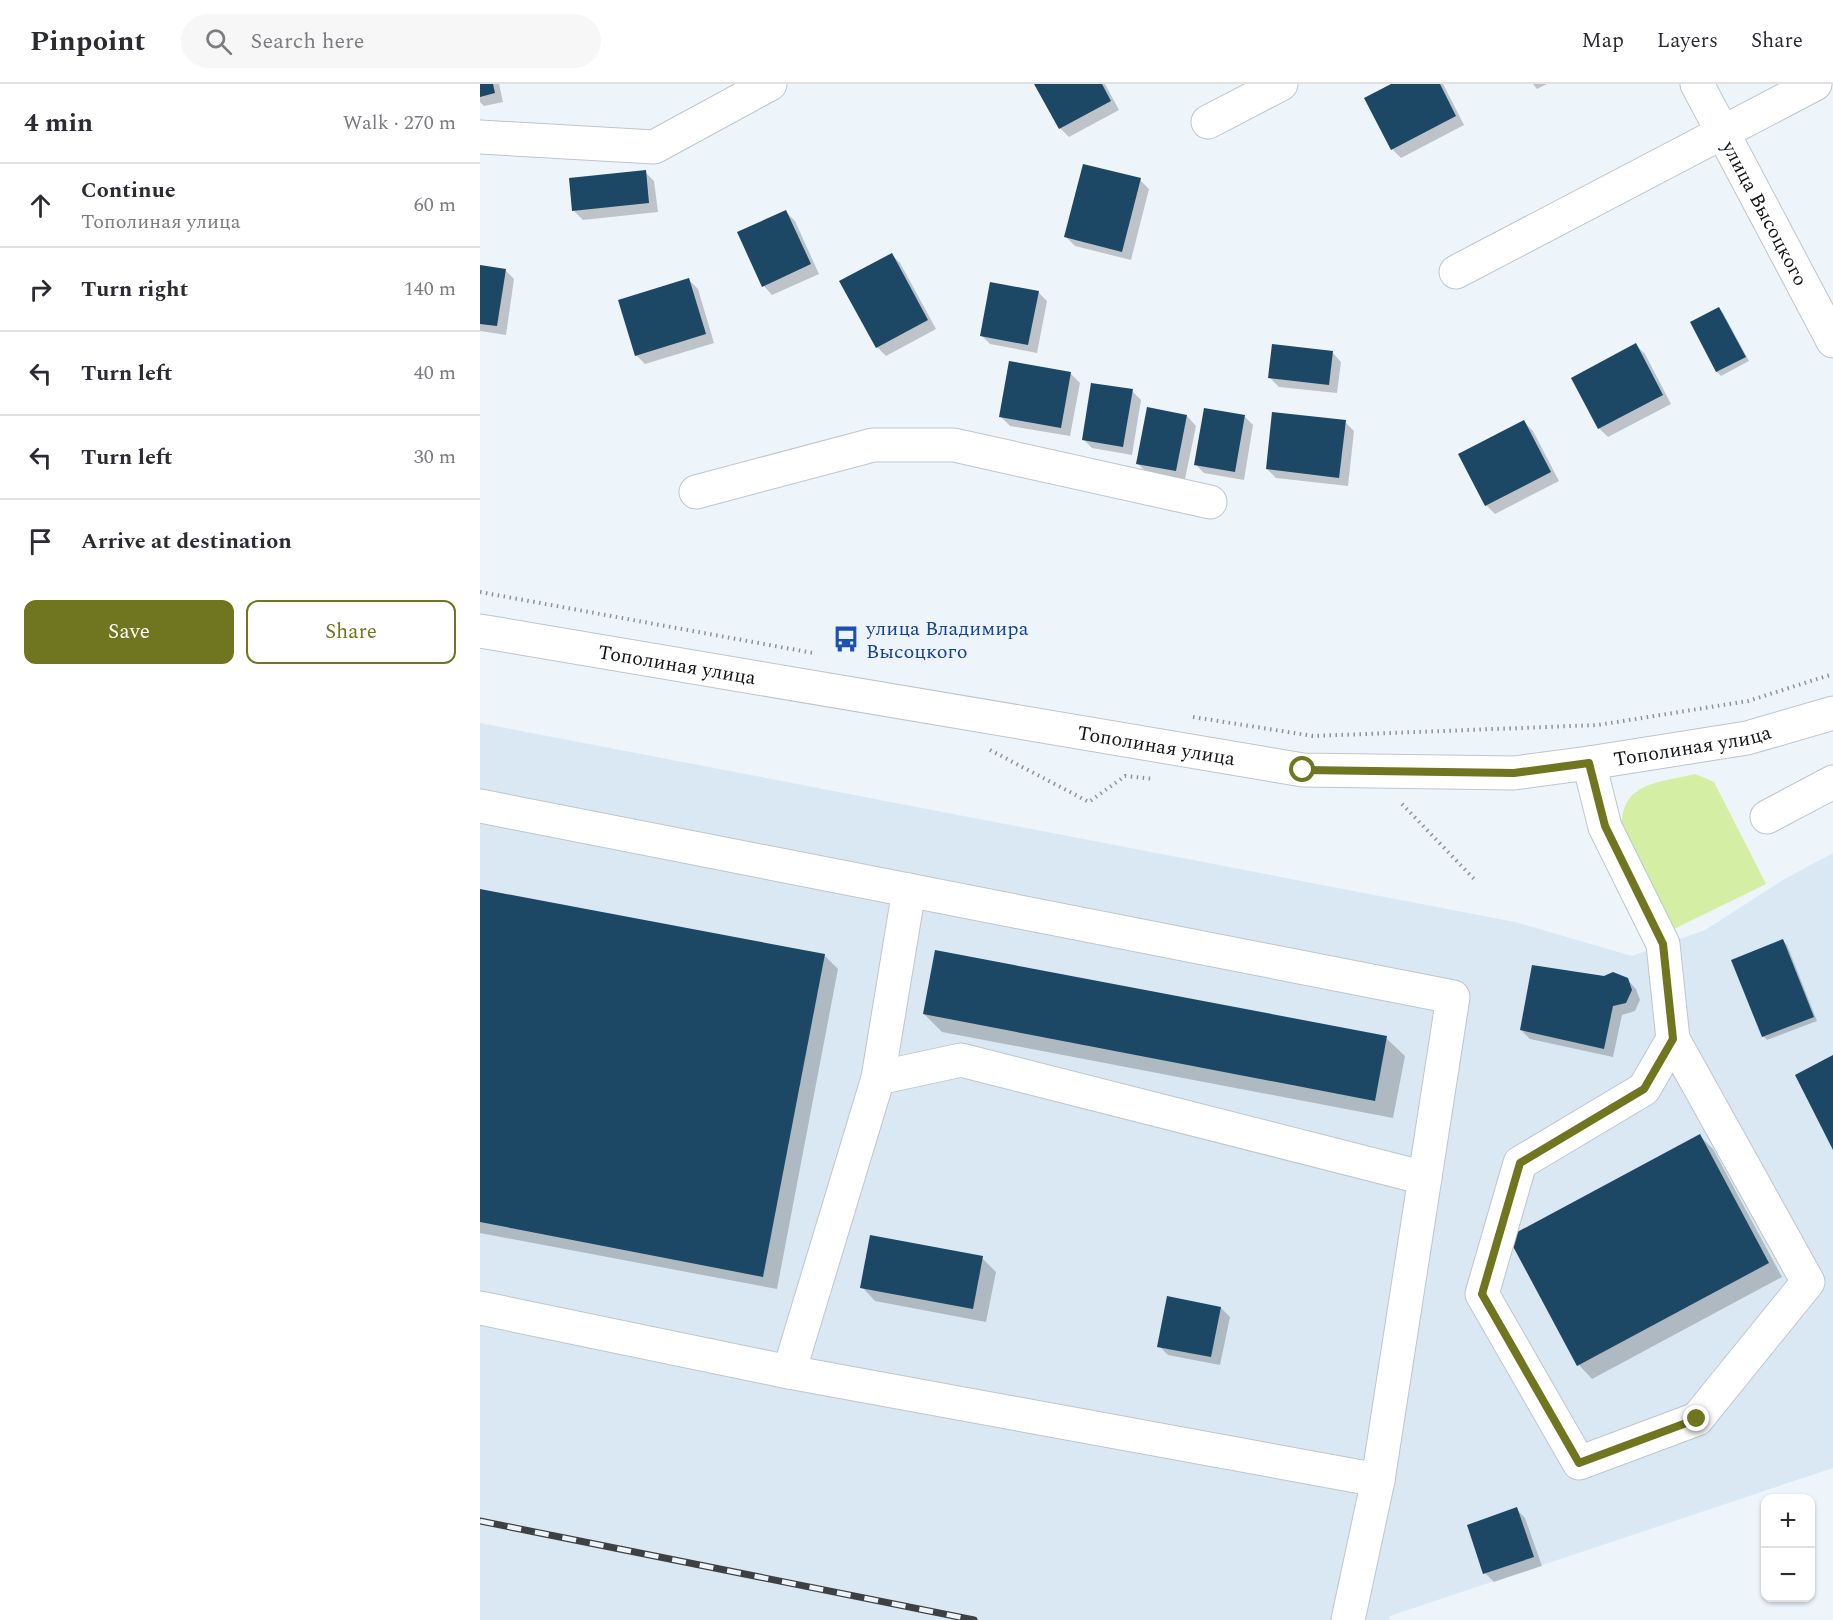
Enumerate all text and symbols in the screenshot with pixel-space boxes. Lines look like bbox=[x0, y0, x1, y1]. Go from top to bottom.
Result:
search box bbox=[181, 14, 601, 68]
text: Pinpoint bbox=[30, 20, 145, 63]
icon: search bbox=[202, 25, 235, 58]
text: Search here bbox=[250, 25, 364, 58]
text: Map bbox=[1582, 25, 1624, 57]
text: Layers bbox=[1657, 25, 1718, 57]
text: Share bbox=[1751, 25, 1803, 57]
text: 4 min bbox=[24, 103, 93, 143]
text: Walk · 270 m bbox=[343, 108, 456, 138]
street label: улица Высоцкого bbox=[1713, 135, 1815, 291]
text: Continue bbox=[81, 174, 176, 207]
icon: ahead bbox=[24, 189, 57, 222]
text: 60 m bbox=[414, 190, 456, 220]
text: Тополиная улица bbox=[81, 207, 241, 237]
icon: right bbox=[24, 273, 57, 306]
text: Turn right bbox=[81, 273, 188, 306]
text: 140 m bbox=[404, 274, 456, 304]
icon: left bbox=[24, 357, 57, 390]
text: Turn left bbox=[81, 357, 173, 390]
text: 40 m bbox=[414, 358, 456, 388]
icon: left bbox=[24, 441, 57, 474]
text: Turn left bbox=[81, 441, 173, 474]
text: 30 m bbox=[414, 442, 456, 472]
icon: arrive bbox=[24, 525, 57, 558]
text: Arrive at destination bbox=[81, 525, 292, 558]
button: Save bbox=[24, 600, 234, 664]
button: Share bbox=[246, 600, 456, 664]
place label: улица Владимира Высоцкого bbox=[865, 614, 1029, 667]
bus stop icon: улица Владимира Высоцкого bbox=[831, 624, 861, 654]
street label: Тополиная улица bbox=[596, 637, 758, 693]
street label: Тополиная улица bbox=[1075, 718, 1238, 774]
street label: Тополиная улица bbox=[1611, 718, 1775, 775]
route start bbox=[1289, 756, 1315, 782]
route end bbox=[1683, 1405, 1709, 1431]
map controls bbox=[1761, 1494, 1815, 1602]
button: + bbox=[1761, 1494, 1815, 1548]
button: − bbox=[1761, 1548, 1815, 1602]

